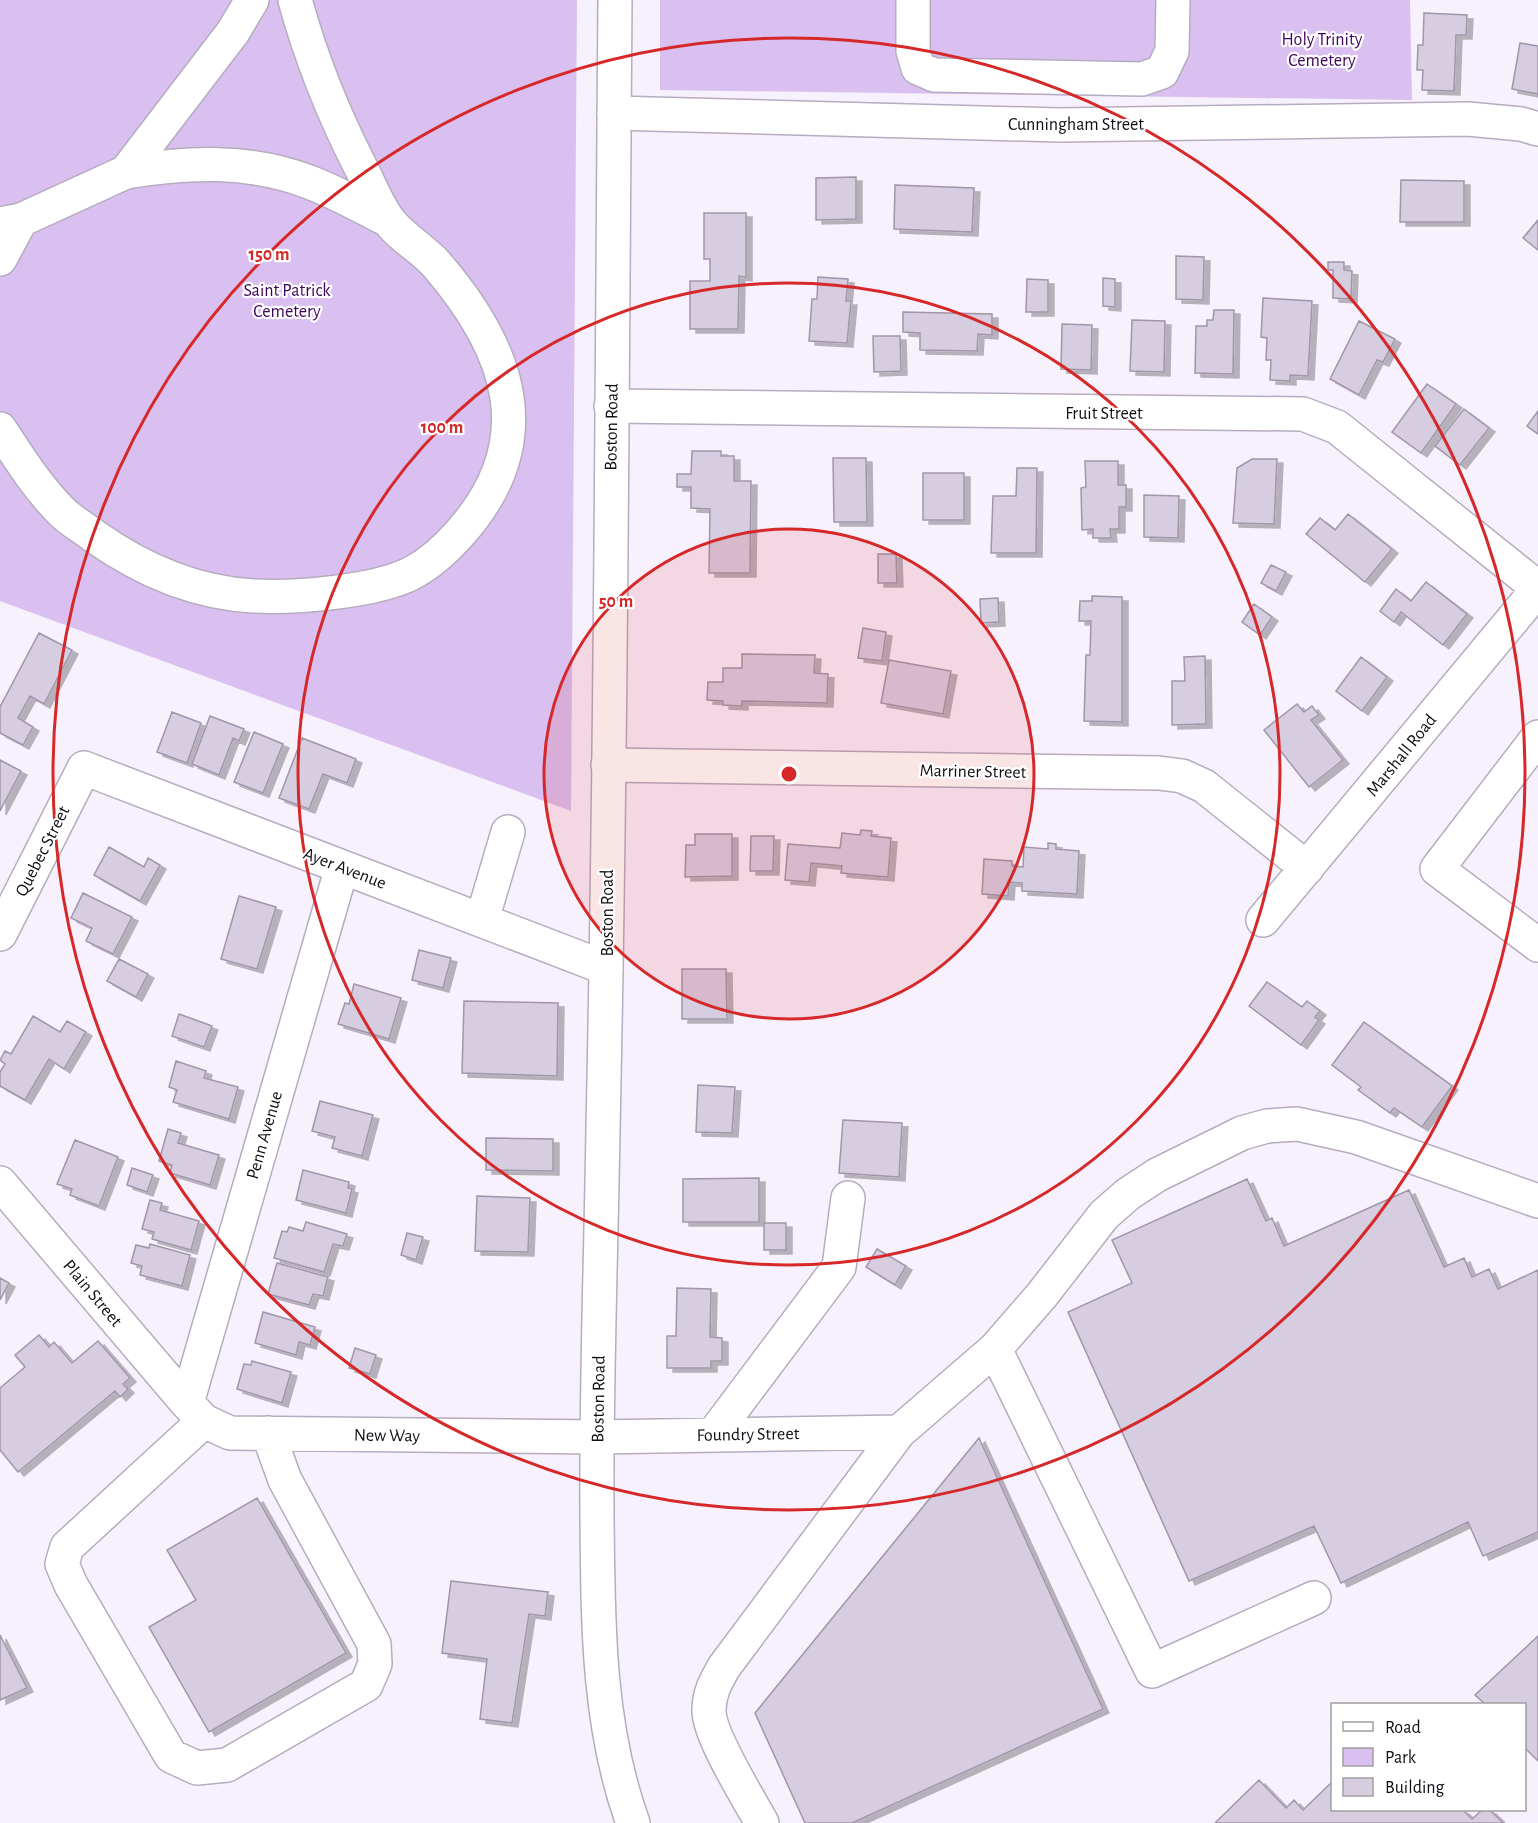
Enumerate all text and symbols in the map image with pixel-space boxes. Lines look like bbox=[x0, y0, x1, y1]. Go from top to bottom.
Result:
park label: Holy Trinity Cemetery bbox=[1282, 31, 1363, 70]
street label: Cunningham Street bbox=[1008, 116, 1144, 134]
text: 150 m bbox=[249, 246, 289, 264]
park label: Saint Patrick Cemetery bbox=[243, 282, 331, 321]
street label: Boston Road bbox=[602, 383, 622, 471]
street label: Fruit Street bbox=[1065, 405, 1143, 423]
text: 100 m bbox=[421, 419, 463, 437]
text: 50 m bbox=[599, 593, 633, 611]
street label: Marshall Road bbox=[1363, 711, 1440, 800]
street label: Marriner Street bbox=[919, 762, 1027, 782]
centre of rings bbox=[779, 764, 799, 784]
street label: Quebec Street bbox=[12, 803, 73, 900]
street label: Ayer Avenue bbox=[301, 845, 389, 893]
street label: Boston Road bbox=[599, 869, 617, 957]
street label: Penn Avenue bbox=[244, 1089, 286, 1181]
street label: Plain Street bbox=[59, 1257, 125, 1331]
street label: Boston Road bbox=[589, 1355, 609, 1443]
street label: Foundry Street bbox=[697, 1425, 800, 1445]
street label: New Way bbox=[354, 1426, 421, 1446]
legend bbox=[1331, 1703, 1526, 1811]
text: Road bbox=[1385, 1719, 1421, 1737]
text: Park bbox=[1385, 1749, 1417, 1767]
text: Building bbox=[1385, 1779, 1445, 1797]

